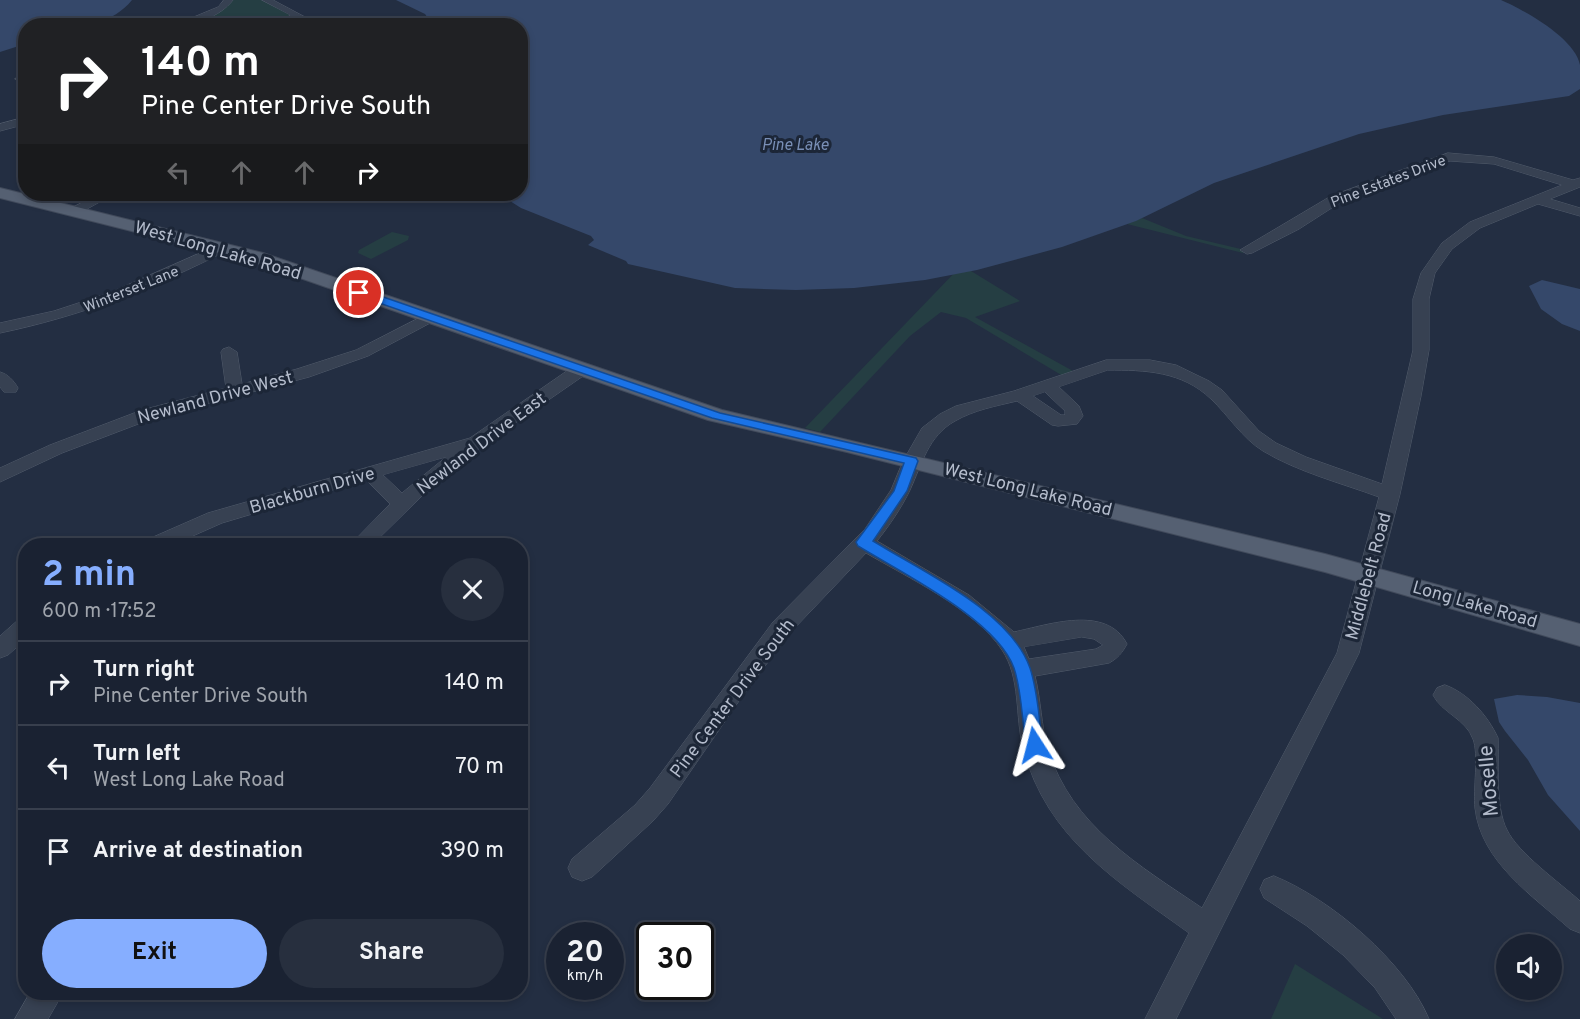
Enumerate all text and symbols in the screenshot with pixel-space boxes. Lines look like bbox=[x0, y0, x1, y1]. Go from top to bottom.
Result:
text: 140 m bbox=[141, 38, 260, 91]
icon: right bbox=[42, 42, 120, 120]
text: Pine Center Drive South bbox=[141, 90, 431, 124]
water label: Pine Lake bbox=[762, 136, 829, 156]
street label: Pine Estates Drive bbox=[1328, 152, 1449, 213]
icon: left bbox=[162, 156, 195, 189]
icon: ahead bbox=[225, 156, 258, 189]
icon: ahead bbox=[288, 156, 321, 189]
icon: right bbox=[351, 156, 384, 189]
street label: West Long Lake Road bbox=[132, 217, 304, 286]
street label: Winterset Lane bbox=[81, 263, 182, 318]
pin bbox=[333, 267, 384, 318]
icon: arrive bbox=[342, 276, 375, 309]
street label: Newland Drive West bbox=[135, 367, 296, 430]
street label: Newland Drive East bbox=[413, 388, 551, 500]
street label: West Long Lake Road bbox=[941, 458, 1114, 522]
street label: Blackburn Drive bbox=[247, 463, 378, 520]
street label: Middlebelt Road bbox=[1341, 510, 1398, 643]
text: 2 min bbox=[42, 553, 136, 599]
button: close bbox=[441, 558, 504, 621]
street label: Long Lake Road bbox=[1409, 577, 1540, 634]
text: 600 m · 17:52 bbox=[42, 599, 157, 625]
street label: Pine Center Drive South bbox=[666, 615, 801, 783]
text: Turn right bbox=[93, 657, 195, 684]
icon: right bbox=[42, 667, 75, 700]
text: 140 m bbox=[445, 670, 504, 697]
text: Pine Center Drive South bbox=[93, 684, 308, 710]
position arrow bbox=[1003, 713, 1067, 777]
text: Turn left bbox=[93, 741, 181, 768]
street label: Moselle bbox=[1473, 744, 1506, 818]
icon: left bbox=[42, 751, 75, 784]
text: 70 m bbox=[455, 754, 504, 781]
text: West Long Lake Road bbox=[93, 768, 285, 794]
icon: arrive bbox=[42, 835, 75, 868]
text: Arrive at destination bbox=[93, 838, 303, 865]
text: 390 m bbox=[440, 838, 504, 865]
button: Exit bbox=[42, 919, 267, 988]
button: Share bbox=[279, 919, 504, 988]
speed limit sign: 30 bbox=[636, 922, 714, 1000]
map controls bbox=[1496, 934, 1562, 1000]
button: sound bbox=[1496, 934, 1562, 1000]
text: 20 bbox=[566, 935, 604, 972]
text: km/h bbox=[567, 967, 603, 986]

